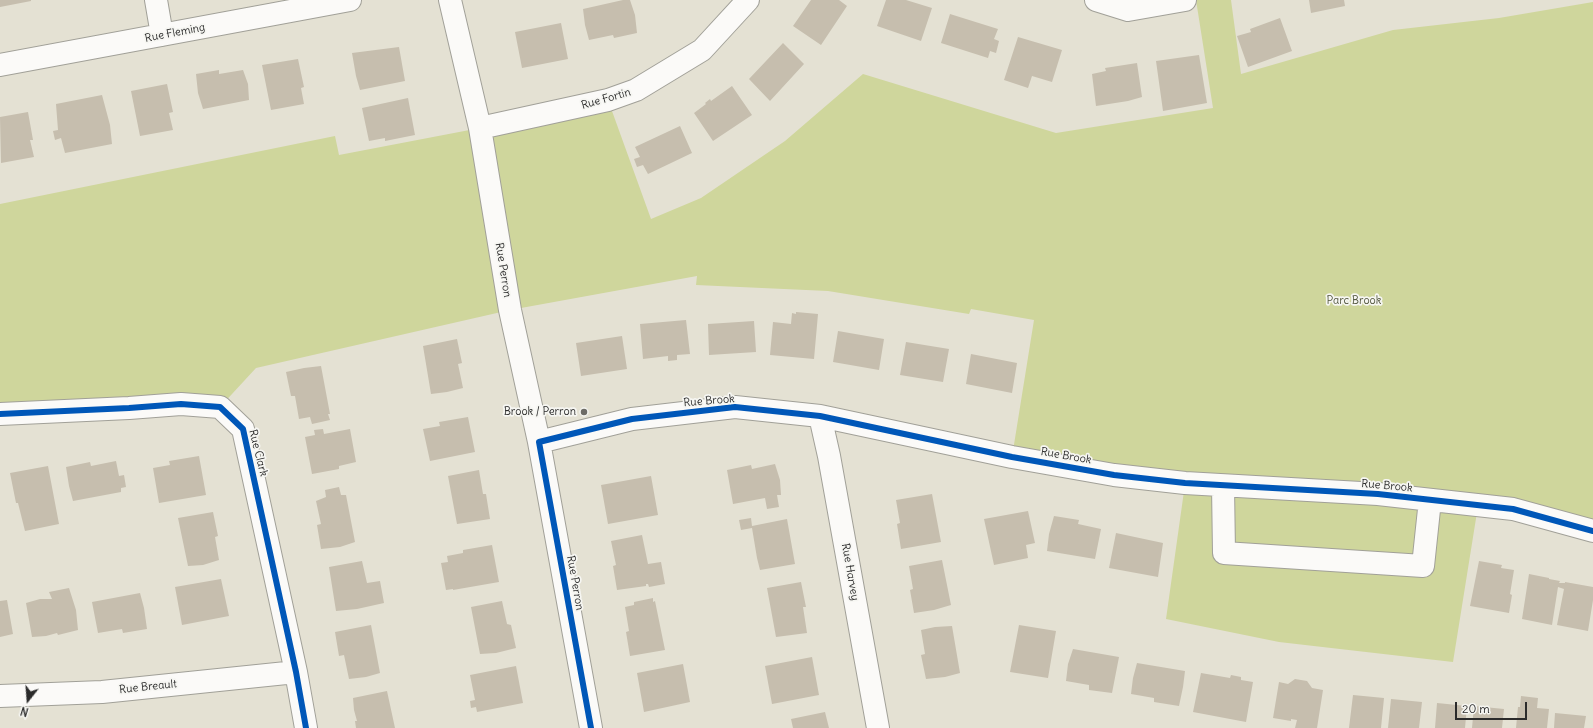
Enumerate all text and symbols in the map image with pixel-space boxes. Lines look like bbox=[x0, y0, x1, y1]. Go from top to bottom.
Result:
street label: Rue Fleming bbox=[144, 21, 206, 45]
street label: Rue Fortin bbox=[580, 86, 632, 112]
street label: Rue Perron bbox=[492, 242, 514, 298]
park label: Parc Brook bbox=[1327, 294, 1381, 308]
street label: Rue Brook bbox=[683, 392, 735, 410]
place label: Brook / Perron bbox=[504, 405, 576, 419]
marker: Brook / Perron bbox=[579, 407, 589, 417]
street label: Rue Clark bbox=[246, 428, 270, 478]
street label: Rue Brook bbox=[1040, 445, 1092, 467]
street label: Rue Brook bbox=[1361, 477, 1413, 495]
street label: Rue Harvey bbox=[838, 542, 862, 602]
street label: Rue Perron bbox=[564, 555, 586, 611]
street label: Rue Breault bbox=[118, 677, 178, 697]
north arrow bbox=[8, 680, 48, 720]
scale bar bbox=[1457, 694, 1529, 720]
text: 20 m bbox=[1462, 701, 1490, 716]
text: N bbox=[19, 704, 30, 719]

